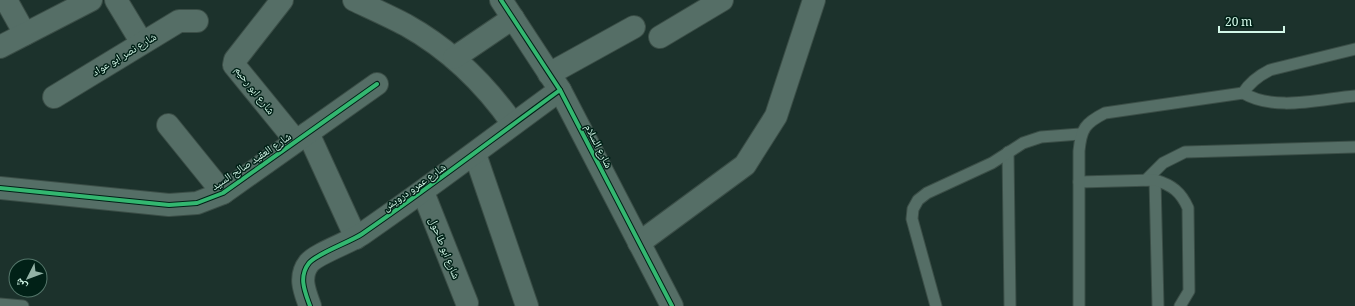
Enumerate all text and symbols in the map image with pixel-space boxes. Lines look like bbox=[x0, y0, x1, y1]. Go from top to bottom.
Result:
scale bar bbox=[1219, 8, 1284, 34]
text: 20 m bbox=[1225, 13, 1252, 34]
street label: شارع نصر ابو عواد bbox=[89, 28, 161, 82]
street label: شارع ابو رحيم bbox=[229, 62, 279, 119]
street label: شارع السلام bbox=[578, 121, 617, 172]
street label: شارع العقيد صالح السيد bbox=[208, 128, 296, 196]
street label: شارع عمرو درويش bbox=[379, 159, 451, 217]
street label: شارع ابو طاحول bbox=[423, 215, 465, 282]
north arrow bbox=[8, 258, 48, 298]
text: ش bbox=[10, 273, 33, 294]

